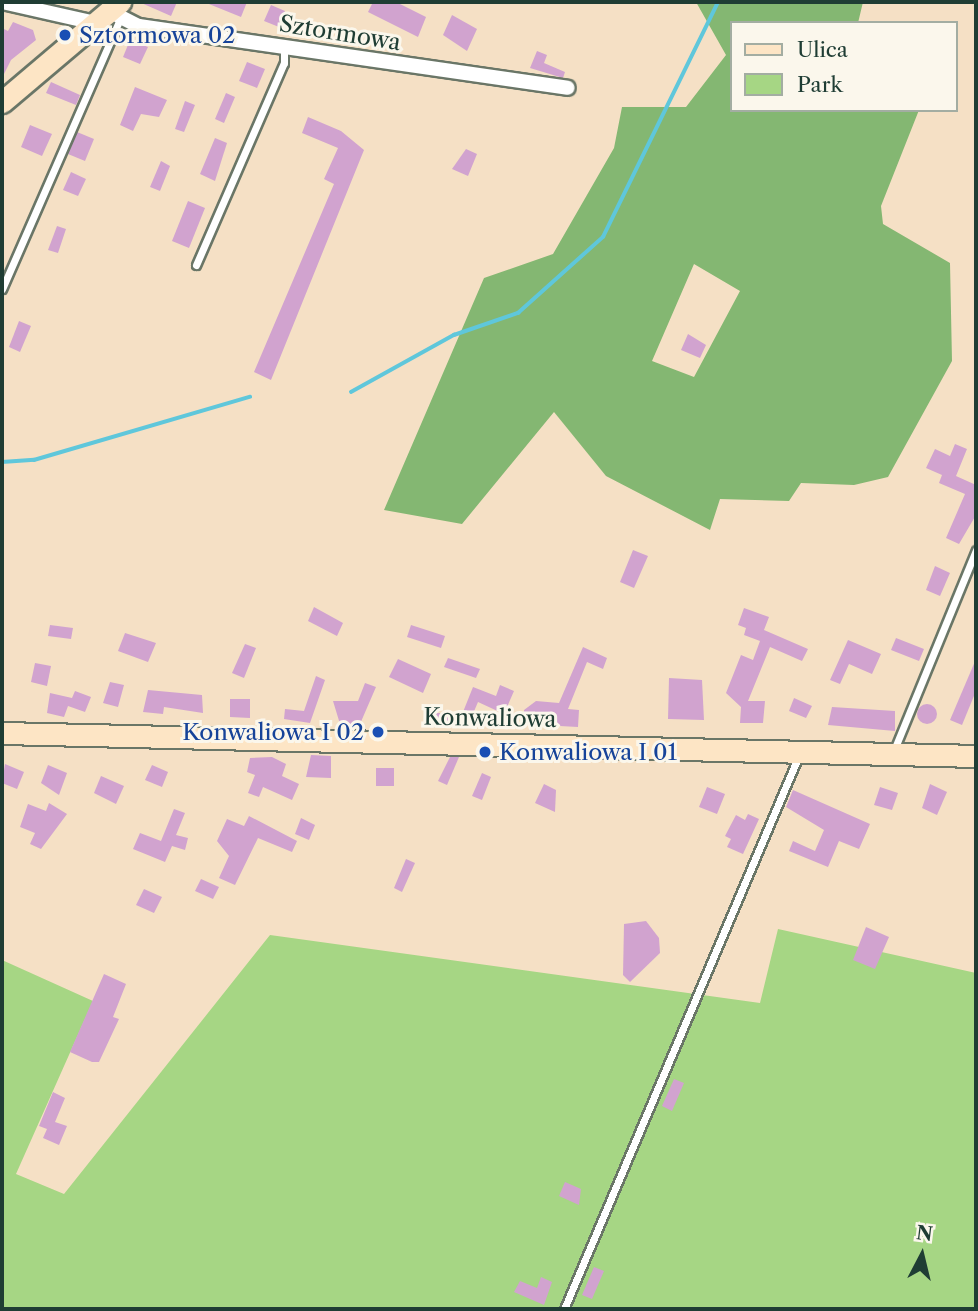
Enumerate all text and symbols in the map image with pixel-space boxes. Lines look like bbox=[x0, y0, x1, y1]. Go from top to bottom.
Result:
street label: Sztormowa bbox=[277, 10, 403, 56]
place label: Sztormowa 02 bbox=[79, 21, 236, 49]
legend bbox=[730, 21, 957, 112]
marker: Sztormowa 02 bbox=[57, 27, 73, 43]
text: Ulica bbox=[797, 37, 848, 62]
text: Park bbox=[797, 72, 843, 97]
street label: Konwaliowa bbox=[423, 703, 557, 733]
place label: Konwaliowa I 02 bbox=[182, 718, 364, 746]
marker: Konwaliowa I 02 bbox=[370, 724, 386, 740]
place label: Konwaliowa I 01 bbox=[499, 738, 677, 766]
marker: Konwaliowa I 01 bbox=[477, 744, 493, 760]
north arrow bbox=[887, 1220, 957, 1290]
text: N bbox=[915, 1221, 934, 1246]

